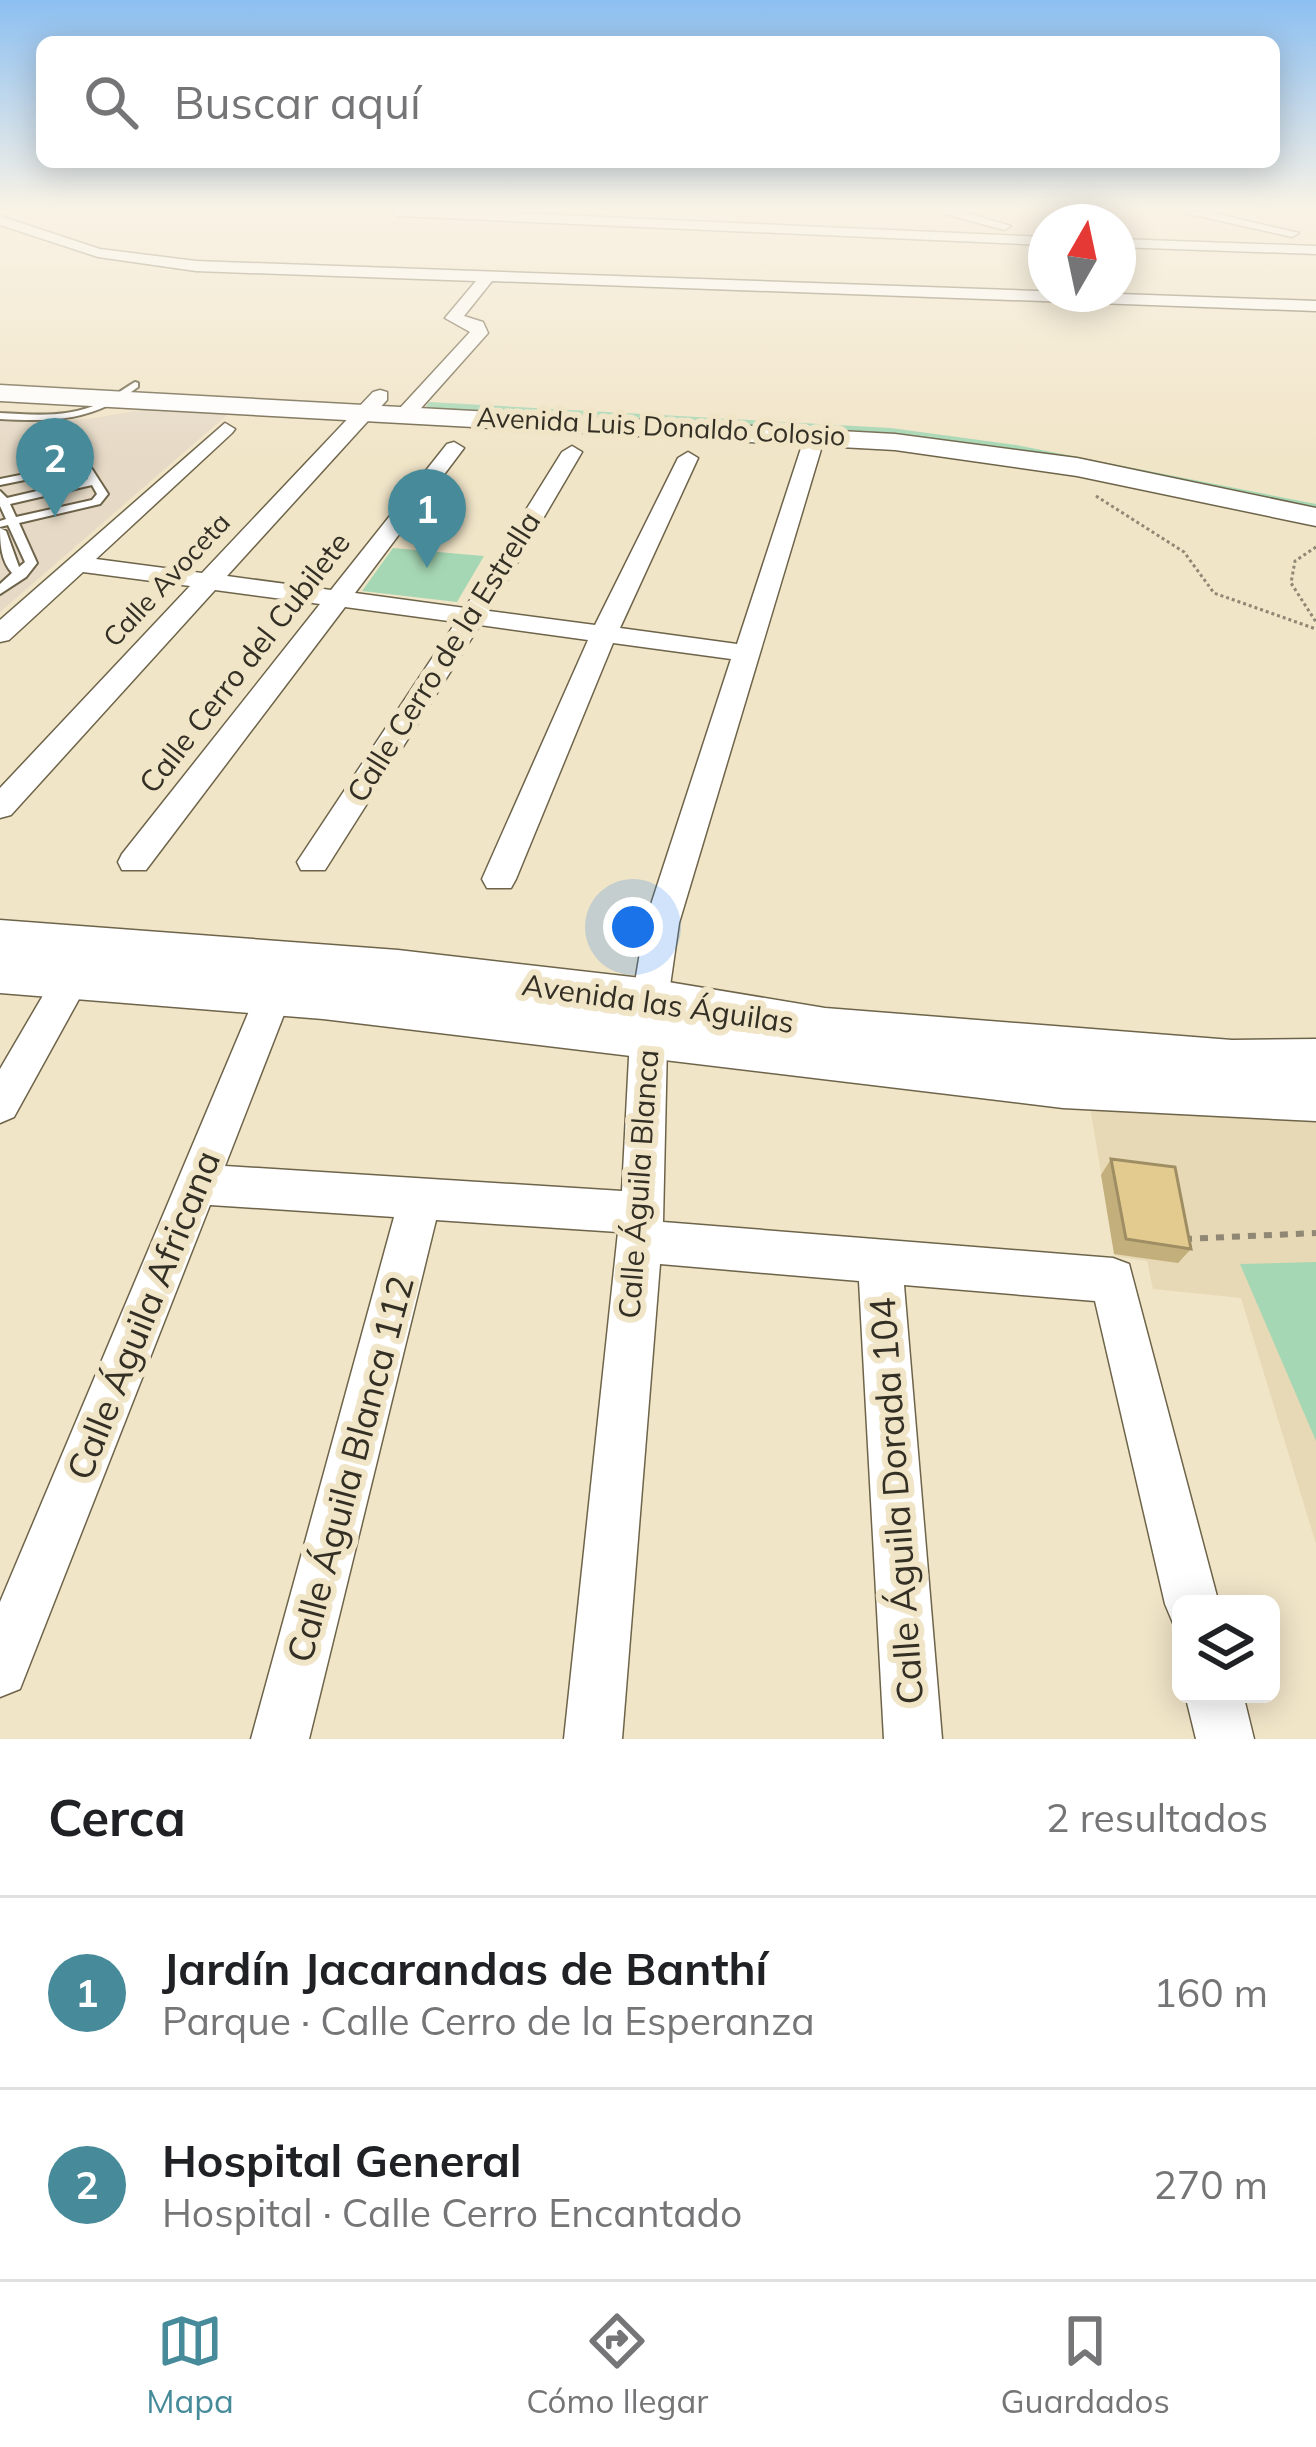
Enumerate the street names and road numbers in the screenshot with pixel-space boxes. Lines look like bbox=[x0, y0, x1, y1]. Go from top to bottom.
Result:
street label: Avenida Luis Donaldo Colosio bbox=[476, 399, 846, 453]
street label: Calle Cerro de la Estrella bbox=[338, 504, 548, 809]
street label: Calle Avoceta bbox=[96, 505, 237, 653]
street label: Calle Cerro del Cubilete bbox=[130, 524, 358, 800]
street label: Avenida las Águilas bbox=[520, 965, 797, 1041]
street label: Calle Águila Blanca bbox=[610, 1048, 666, 1320]
street label: Calle Águila Africana bbox=[56, 1144, 229, 1486]
street label: Calle Águila Blanca 112 bbox=[276, 1271, 423, 1667]
street label: Calle Águila Dorada 104 bbox=[859, 1296, 932, 1706]

